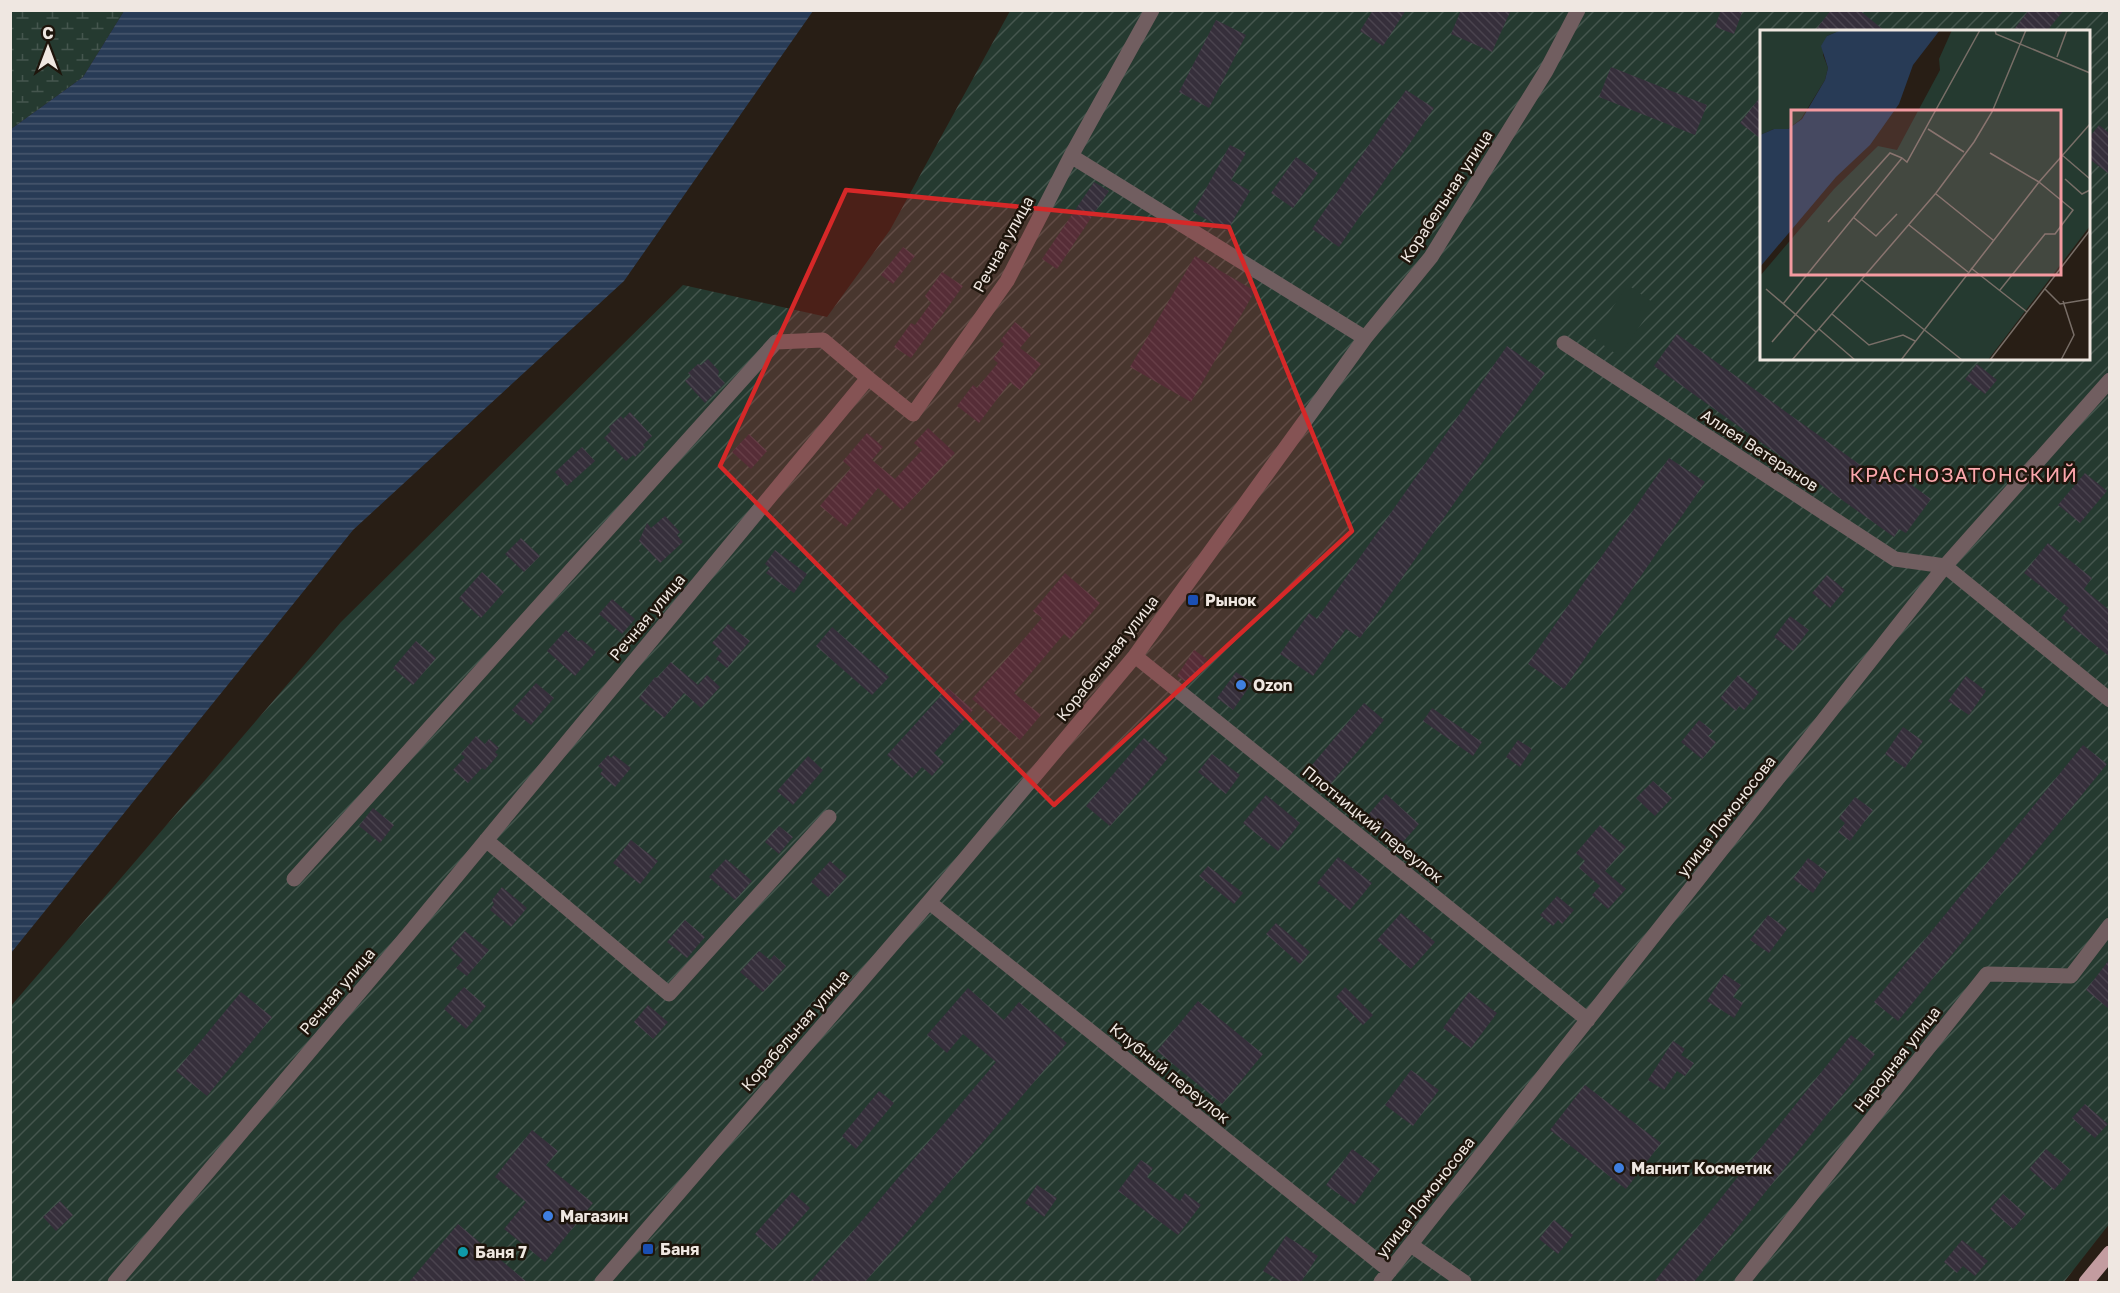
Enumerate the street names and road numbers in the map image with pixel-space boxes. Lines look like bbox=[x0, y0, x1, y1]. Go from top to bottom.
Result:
street label: Корабельная улица bbox=[1396, 126, 1496, 266]
street label: Речная улица bbox=[968, 192, 1038, 296]
street label: Аллея Ветеранов bbox=[1697, 405, 1823, 495]
street label: Речная улица bbox=[605, 569, 689, 665]
street label: Корабельная улица bbox=[1052, 591, 1162, 725]
street label: улица Ломоносова bbox=[1672, 751, 1780, 881]
street label: Плотницкий переулок bbox=[1299, 761, 1447, 887]
street label: Речная улица bbox=[295, 943, 379, 1039]
street label: Корабельная улица bbox=[737, 965, 853, 1095]
street label: Народная улица bbox=[1849, 1002, 1945, 1116]
street label: Клубный переулок bbox=[1106, 1018, 1234, 1128]
street label: улица Ломоносова bbox=[1371, 1132, 1479, 1262]

